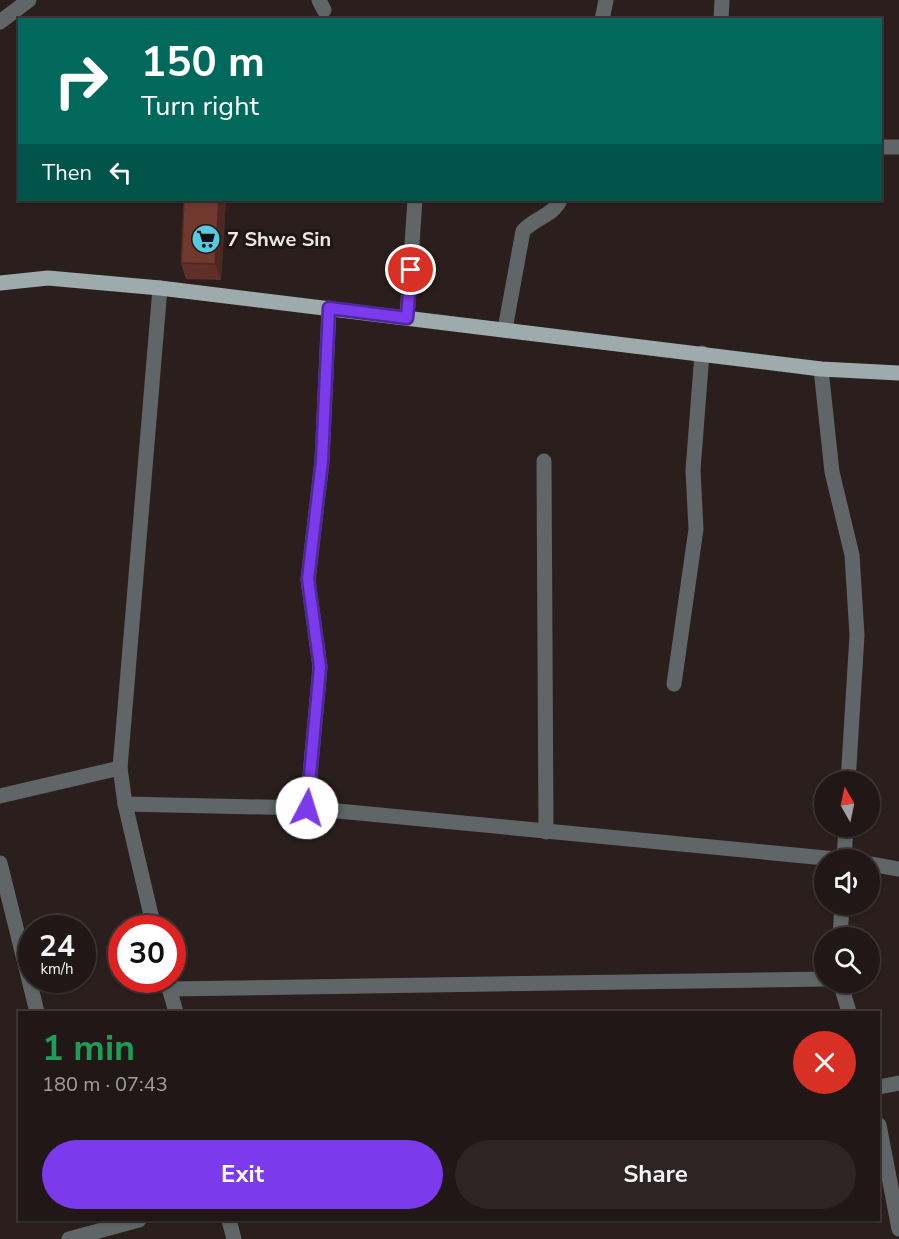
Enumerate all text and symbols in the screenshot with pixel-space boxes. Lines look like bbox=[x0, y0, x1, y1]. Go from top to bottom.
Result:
text: 150 m bbox=[141, 34, 265, 91]
icon: right bbox=[42, 42, 120, 120]
text: Turn right bbox=[141, 88, 259, 125]
icon: left bbox=[104, 156, 137, 189]
text: Then bbox=[42, 158, 92, 188]
supermarket icon: 7 Shwe Sin bbox=[190, 223, 222, 255]
place label: 7 Shwe Sin bbox=[227, 226, 331, 253]
pin bbox=[385, 244, 436, 295]
icon: arrive bbox=[394, 253, 427, 286]
north arrow bbox=[814, 771, 880, 837]
map controls bbox=[814, 771, 880, 993]
position arrow bbox=[275, 776, 339, 840]
button: sound bbox=[814, 849, 880, 915]
speed limit sign: 30 bbox=[108, 915, 186, 993]
text: 24 bbox=[39, 926, 75, 967]
button: search bbox=[814, 927, 880, 993]
text: km/h bbox=[40, 959, 74, 979]
text: 1 min bbox=[42, 1024, 135, 1073]
button: close bbox=[793, 1031, 856, 1094]
text: 180 m · 07:43 bbox=[42, 1071, 168, 1098]
button: Exit bbox=[42, 1140, 443, 1209]
button: Share bbox=[455, 1140, 856, 1209]

